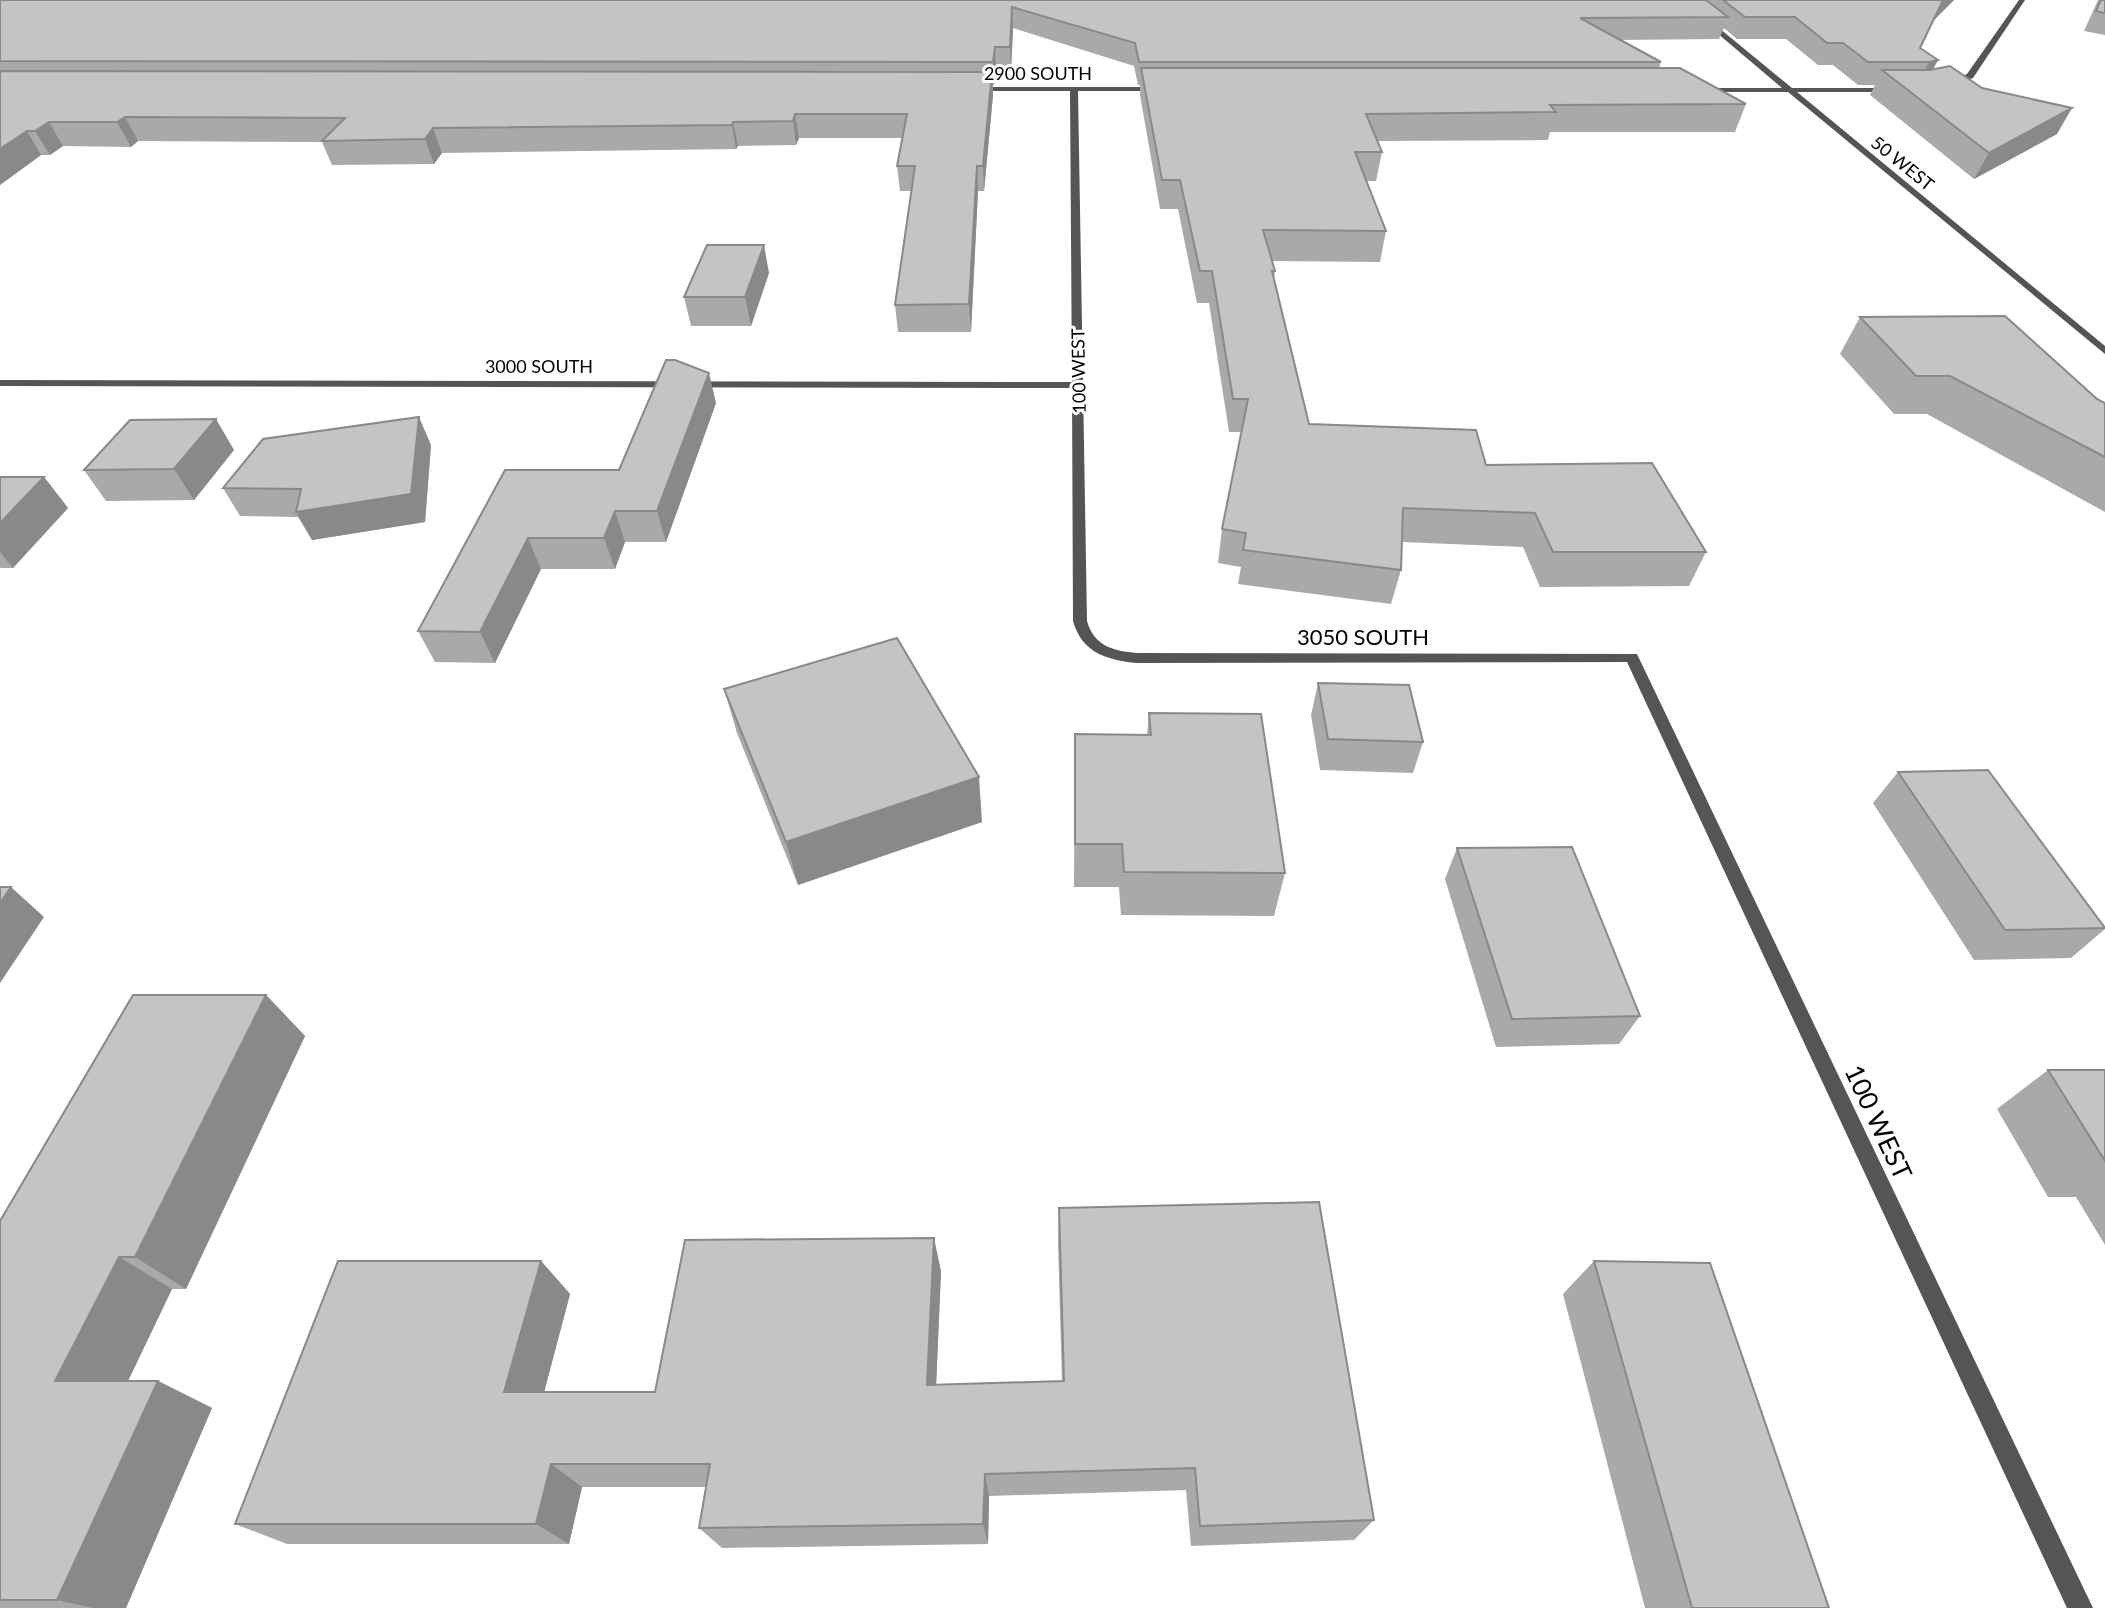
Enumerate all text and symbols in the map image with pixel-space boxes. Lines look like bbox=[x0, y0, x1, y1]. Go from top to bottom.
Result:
street label: 2900 SOUTH bbox=[984, 62, 1092, 84]
street label: 50 WEST bbox=[1867, 131, 1939, 195]
street label: 100 WEST bbox=[1066, 328, 1090, 414]
street label: 3000 SOUTH bbox=[485, 355, 593, 377]
street label: 3050 SOUTH bbox=[1297, 623, 1429, 650]
street label: 100 WEST bbox=[1839, 1060, 1919, 1184]

